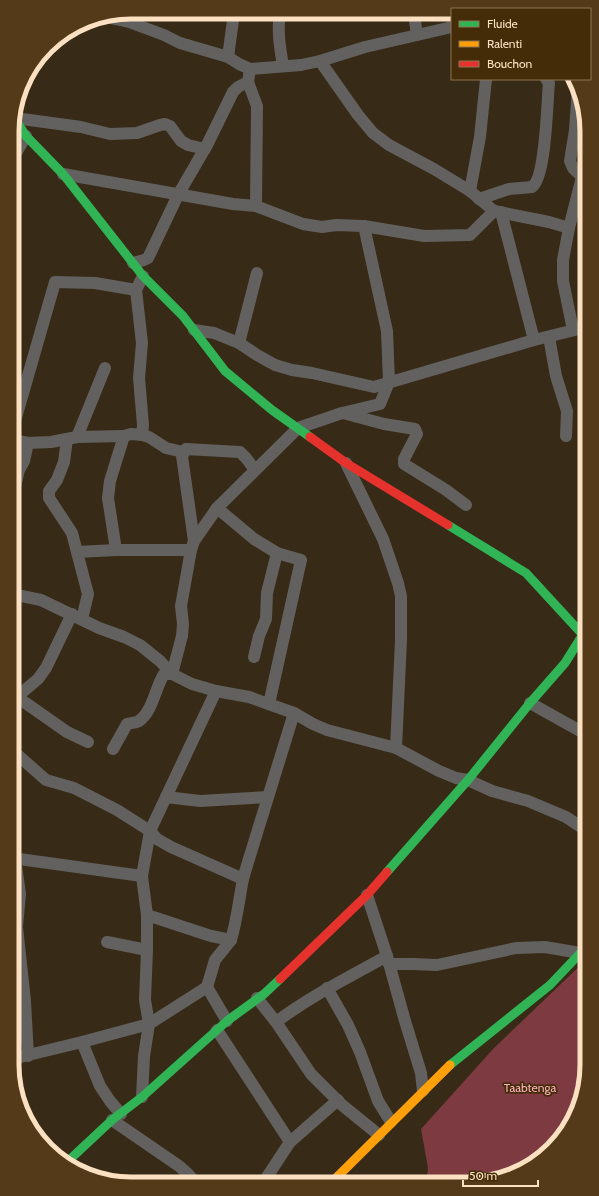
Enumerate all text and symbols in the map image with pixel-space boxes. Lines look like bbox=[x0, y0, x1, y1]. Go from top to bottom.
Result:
legend bbox=[451, 8, 591, 80]
text: Fluide bbox=[487, 16, 518, 31]
text: Ralenti bbox=[487, 36, 522, 51]
text: Bouchon bbox=[487, 56, 533, 71]
park label: Taabtenga bbox=[504, 1080, 556, 1095]
scale bar bbox=[463, 1162, 538, 1188]
text: 50 m bbox=[469, 1168, 497, 1183]

